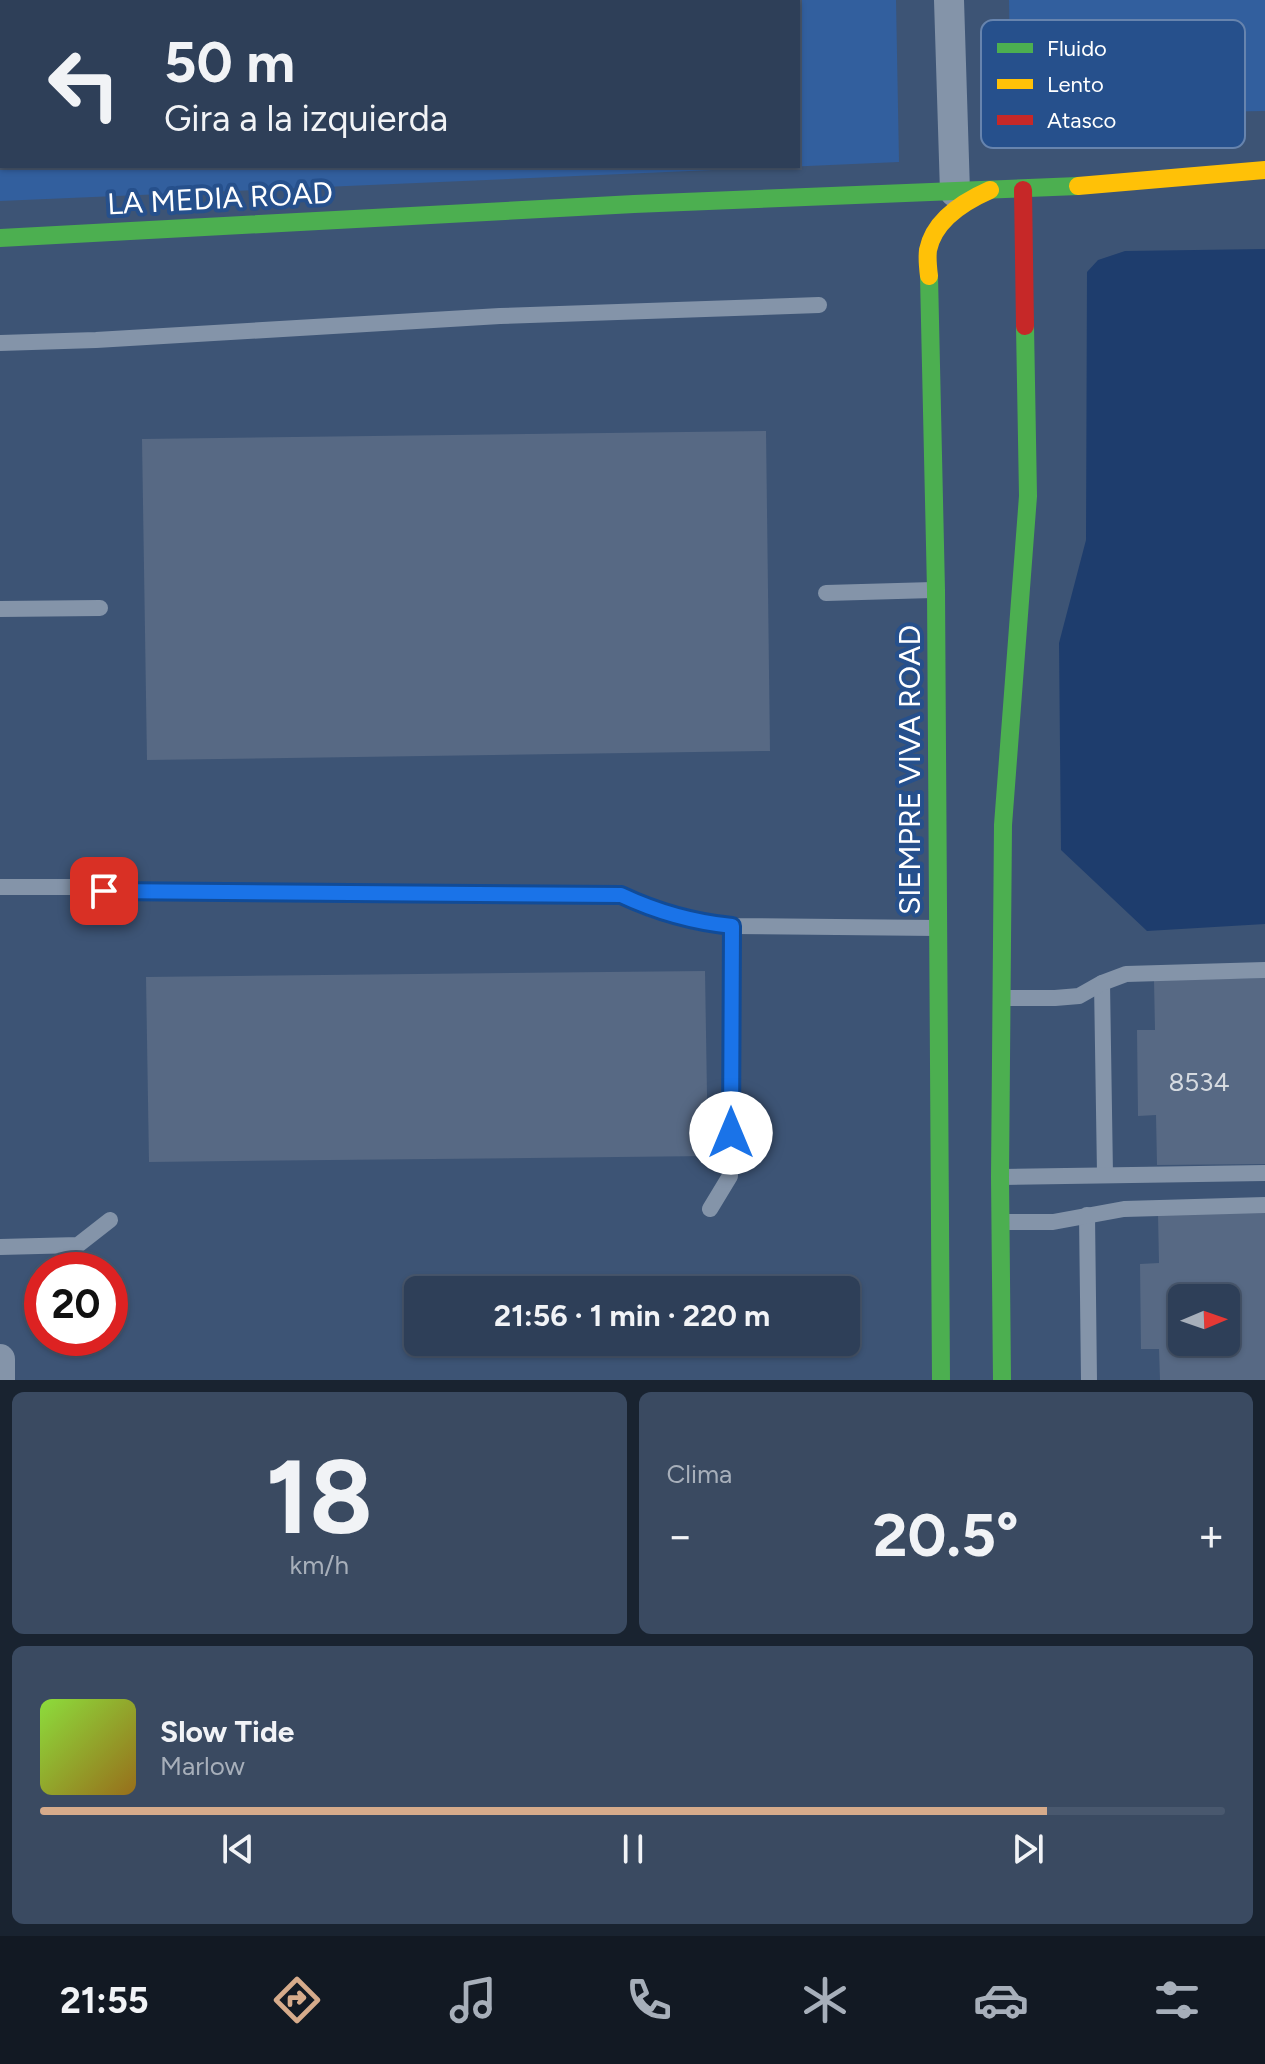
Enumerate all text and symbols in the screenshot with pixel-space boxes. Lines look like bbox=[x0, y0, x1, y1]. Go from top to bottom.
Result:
legend bbox=[981, 20, 1245, 148]
text: 50 m bbox=[164, 29, 295, 96]
icon: left bbox=[32, 32, 136, 136]
text: Fluido bbox=[1047, 35, 1107, 62]
text: Lento bbox=[1047, 71, 1104, 98]
text: Gira a la izquierda bbox=[164, 97, 448, 140]
text: Atasco bbox=[1047, 107, 1116, 134]
street label: LA MEDIA ROAD bbox=[106, 174, 334, 222]
street label: SIEMPRE VIVA ROAD bbox=[891, 625, 928, 915]
pin bbox=[70, 857, 138, 925]
icon: arrive bbox=[82, 869, 126, 913]
house number: 8534 bbox=[1168, 1066, 1230, 1098]
position arrow bbox=[689, 1091, 773, 1175]
speed limit sign: 20 bbox=[24, 1252, 128, 1356]
north arrow bbox=[1168, 1284, 1240, 1356]
map controls bbox=[1168, 1284, 1240, 1356]
text: 21:56 · 1 min · 220 m bbox=[494, 1297, 770, 1334]
text: 18 bbox=[265, 1434, 373, 1559]
text: Clima bbox=[667, 1458, 732, 1490]
text: 20.5° bbox=[873, 1499, 1019, 1571]
text: − bbox=[667, 1509, 694, 1562]
text: + bbox=[1198, 1509, 1225, 1562]
text: km/h bbox=[290, 1549, 349, 1581]
text: Slow Tide bbox=[160, 1713, 294, 1750]
text: Marlow bbox=[160, 1750, 245, 1782]
icon: previous bbox=[216, 1827, 260, 1871]
icon: pause bbox=[611, 1827, 655, 1871]
icon: next bbox=[1006, 1827, 1050, 1871]
icon: directions bbox=[269, 1972, 325, 2028]
icon: music bbox=[445, 1972, 501, 2028]
icon: phone bbox=[621, 1972, 677, 2028]
icon: climate bbox=[797, 1972, 853, 2028]
icon: car bbox=[973, 1972, 1029, 2028]
icon: filters bbox=[1149, 1972, 1205, 2028]
text: 21:55 bbox=[60, 1979, 149, 2022]

